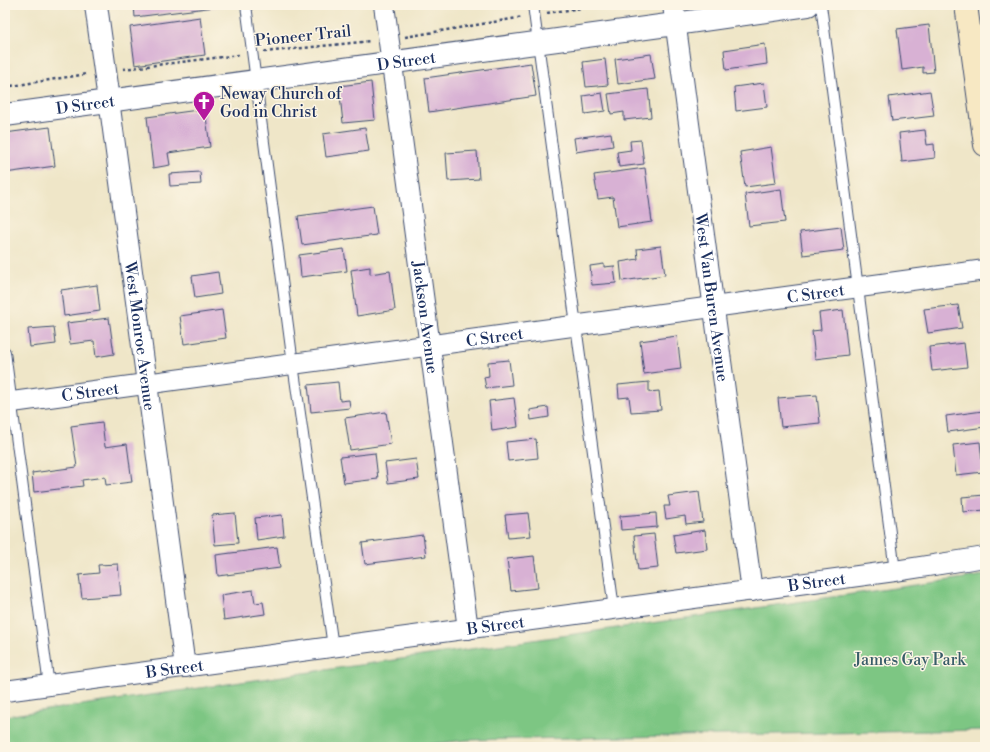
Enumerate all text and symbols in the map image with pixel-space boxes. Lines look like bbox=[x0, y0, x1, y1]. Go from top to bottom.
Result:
street label: Pioneer Trail bbox=[254, 21, 352, 51]
street label: D Street bbox=[376, 48, 437, 75]
place label: Neway Church of God in Christ bbox=[220, 84, 343, 122]
church icon: Neway Church of God in Christ bbox=[191, 89, 217, 122]
street label: D Street bbox=[55, 91, 116, 119]
street label: West Van Buren Avenue bbox=[690, 211, 733, 383]
street label: West Monroe Avenue bbox=[120, 259, 160, 412]
street label: Jackson Avenue bbox=[407, 259, 443, 375]
street label: C Street bbox=[786, 280, 846, 308]
street label: C Street bbox=[465, 324, 525, 351]
street label: C Street bbox=[60, 379, 121, 406]
street label: B Street bbox=[786, 569, 847, 596]
street label: B Street bbox=[465, 612, 526, 640]
park label: James Gay Park bbox=[853, 650, 967, 670]
street label: B Street bbox=[144, 655, 205, 683]

